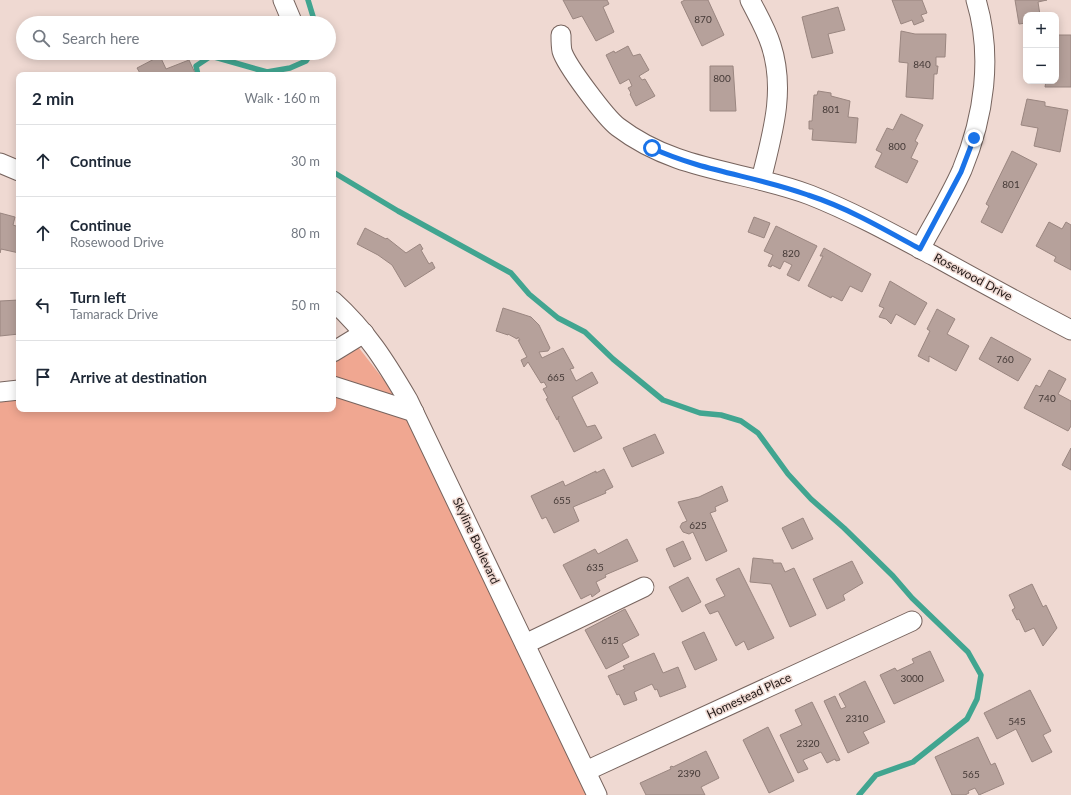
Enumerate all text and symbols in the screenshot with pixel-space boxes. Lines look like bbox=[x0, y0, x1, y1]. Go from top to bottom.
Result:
map controls bbox=[1023, 12, 1059, 84]
button: + bbox=[1023, 12, 1059, 48]
house number: 870 bbox=[694, 13, 712, 25]
search box bbox=[16, 16, 336, 60]
icon: search bbox=[30, 27, 52, 49]
text: Search here bbox=[62, 29, 139, 47]
button: − bbox=[1023, 48, 1059, 84]
house number: 840 bbox=[913, 58, 931, 70]
house number: 800 bbox=[713, 72, 731, 84]
text: 2 min bbox=[32, 88, 74, 109]
text: Walk · 160 m bbox=[244, 90, 320, 106]
house number: 801 bbox=[822, 103, 840, 115]
route end bbox=[965, 129, 983, 147]
route start bbox=[643, 139, 661, 157]
house number: 800 bbox=[888, 140, 906, 152]
icon: ahead bbox=[32, 150, 54, 172]
text: Continue bbox=[70, 152, 131, 170]
text: 30 m bbox=[291, 153, 320, 169]
house number: 801 bbox=[1002, 178, 1020, 190]
text: Continue bbox=[70, 216, 131, 234]
icon: ahead bbox=[32, 222, 54, 244]
text: 80 m bbox=[291, 225, 320, 241]
text: Rosewood Drive bbox=[70, 234, 164, 250]
house number: 820 bbox=[782, 247, 800, 259]
street label: Rosewood Drive bbox=[931, 250, 1015, 304]
text: Turn left bbox=[70, 288, 126, 306]
icon: left bbox=[32, 294, 54, 316]
text: 50 m bbox=[291, 297, 320, 313]
text: Tamarack Drive bbox=[70, 306, 158, 322]
house number: 760 bbox=[996, 353, 1014, 365]
icon: arrive bbox=[32, 366, 54, 388]
text: Arrive at destination bbox=[70, 368, 207, 386]
house number: 665 bbox=[547, 371, 565, 383]
house number: 740 bbox=[1038, 392, 1056, 404]
house number: 655 bbox=[553, 494, 571, 506]
street label: Skyline Boulevard bbox=[450, 495, 503, 586]
house number: 625 bbox=[689, 519, 707, 531]
house number: 635 bbox=[586, 561, 604, 573]
house number: 615 bbox=[601, 634, 619, 646]
street label: Homestead Place bbox=[704, 669, 793, 722]
house number: 3000 bbox=[900, 672, 924, 684]
house number: 2310 bbox=[845, 712, 869, 724]
house number: 545 bbox=[1008, 715, 1026, 727]
house number: 2320 bbox=[796, 737, 820, 749]
house number: 2390 bbox=[677, 767, 701, 779]
house number: 565 bbox=[962, 768, 980, 780]

